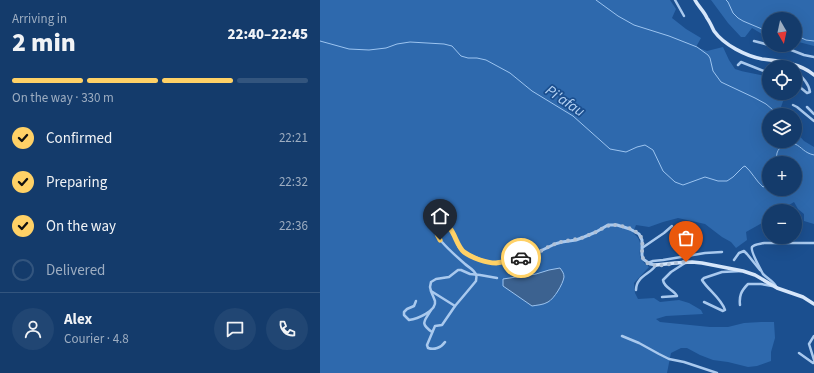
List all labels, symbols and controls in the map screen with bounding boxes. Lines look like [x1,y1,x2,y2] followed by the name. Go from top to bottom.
[12,10,67,28] text: Arriving in
[762,12,802,52] north arrow
[762,12,802,244] map controls
[12,24,76,61] text: 2 min
[227,24,308,45] text: 22:40–22:45
[762,60,802,100] button: locate
[541,80,589,122] water label: Pi'afau
[12,89,114,107] text: On the way · 330 m
[762,108,802,148] button: layers
[12,127,34,149] icon: check
[46,128,112,149] text: Confirmed
[279,129,308,147] text: 22:21
[762,156,802,196] button: +
[12,171,34,193] icon: check
[46,172,107,193] text: Preparing
[279,173,308,191] text: 22:32
[423,199,457,240] pin
[762,204,802,244] button: −
[429,205,451,227] icon: home
[12,215,34,237] icon: check
[46,216,116,237] text: On the way
[279,217,308,235] text: 22:36
[669,221,703,262] pin
[675,227,697,249] icon: bag
[501,238,541,278] courier
[510,247,532,269] icon: car
[46,260,105,281] text: Delivered
[12,308,54,350] button: person
[214,308,256,350] button: chat
[266,308,308,350] button: phone
[64,309,92,330] text: Alex
[64,330,129,348] text: Courier · 4.8

